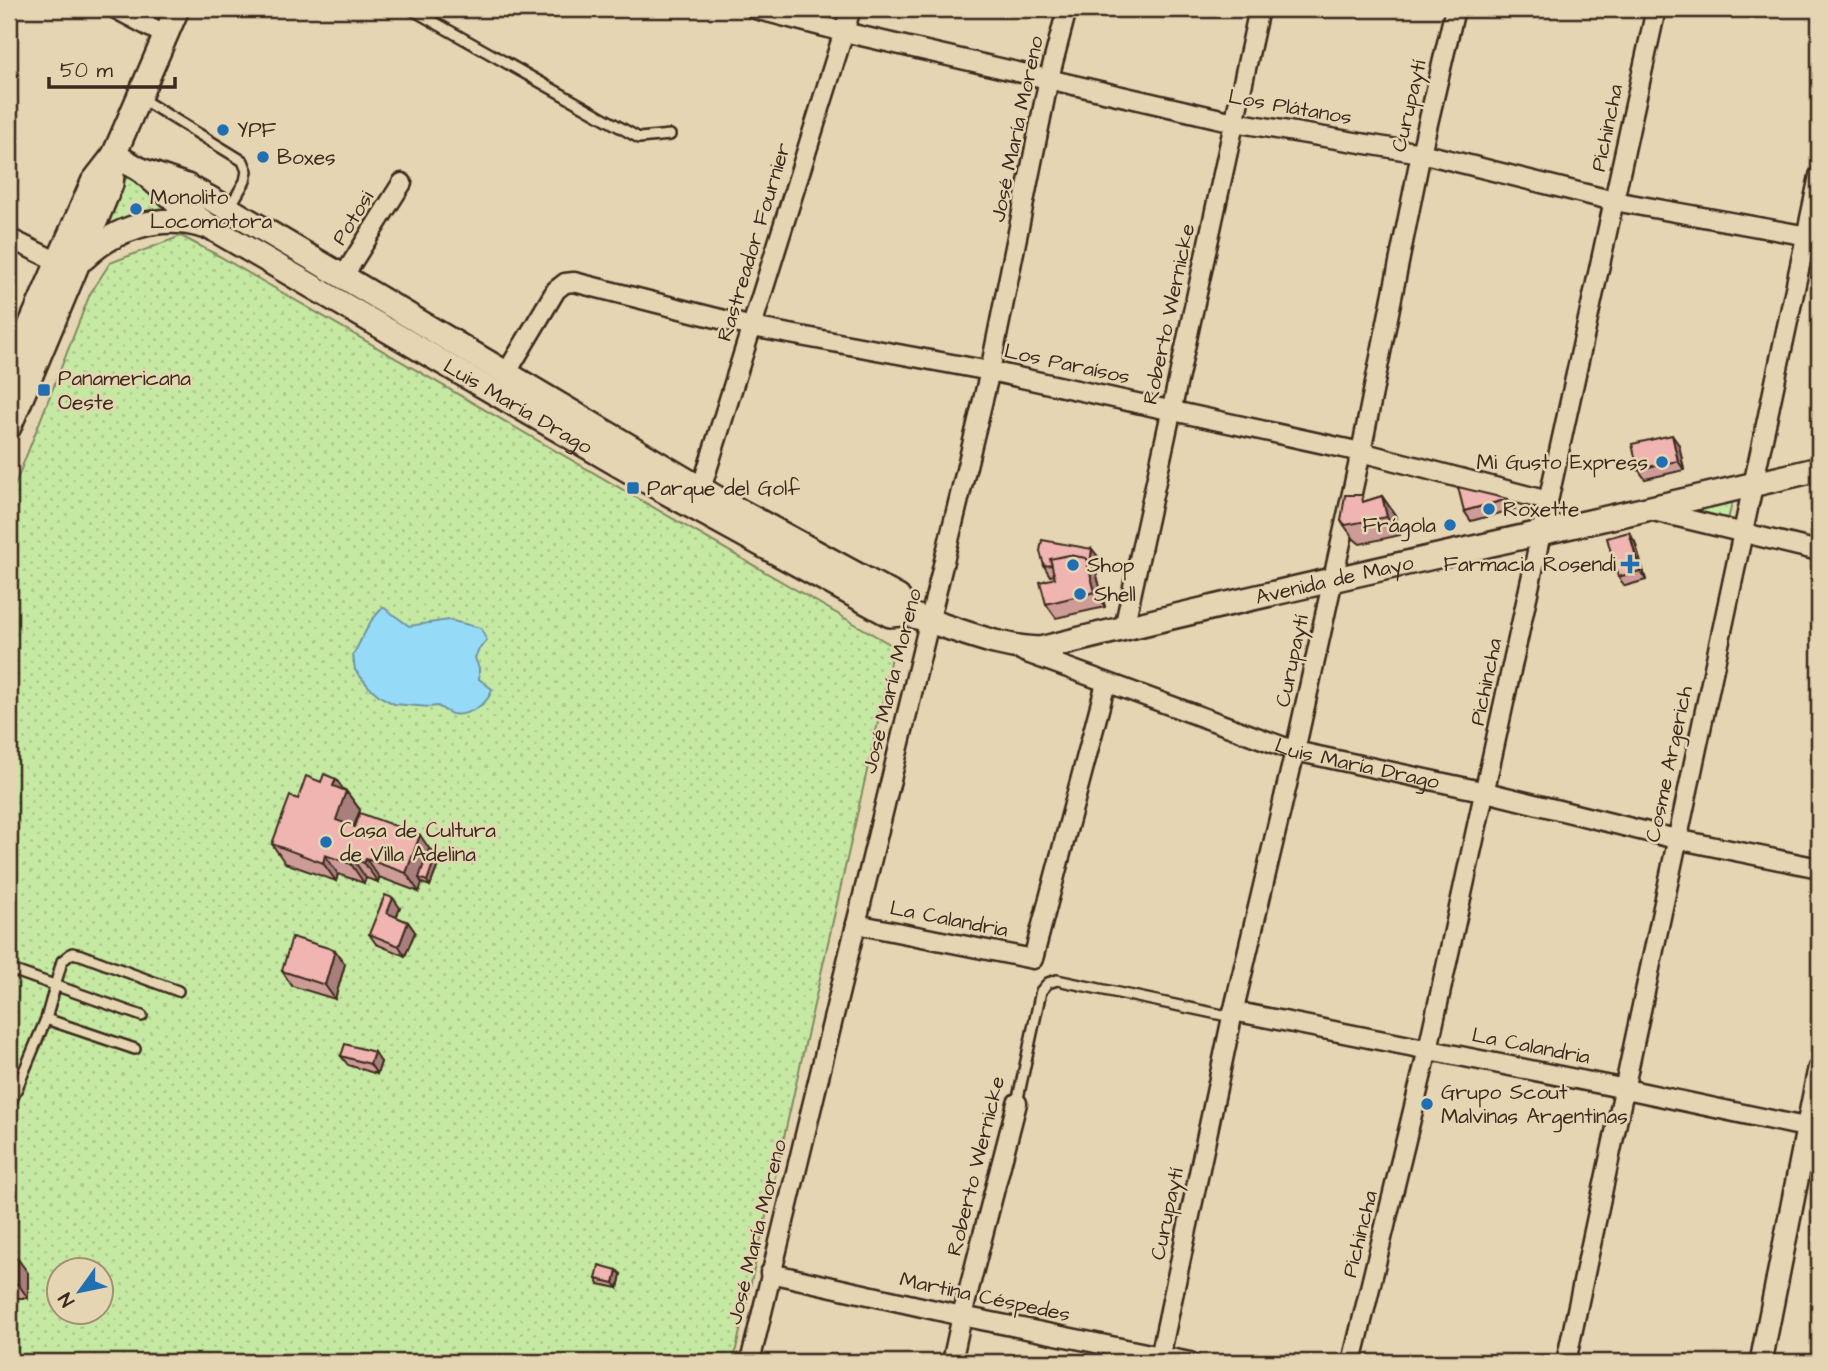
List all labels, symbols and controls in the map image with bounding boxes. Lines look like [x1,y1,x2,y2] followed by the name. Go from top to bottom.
[983,33,1051,225] street label: José María Moreno
[49,46,175,90] scale bar
[60,56,114,85] text: 50 m
[1384,56,1436,155] street label: Curupaytí
[1584,81,1630,174] street label: Pichincha
[1226,82,1354,132] street label: Los Plátanos
[237,116,277,145] place label: YPF
[215,122,231,138] marker: YPF
[710,139,798,345] street label: Rastreador Fournier
[277,143,336,172] place label: Boxes
[255,149,271,165] marker: Boxes
[150,183,273,236] place label: Monolito Locomotora
[325,185,381,251] street label: Potosi
[128,201,144,217] marker: Monolito Locomotora
[1136,221,1202,407] street label: Roberto Wernicke
[1002,337,1132,391] street label: Los Paraísos
[438,351,598,461] street label: Luis María Drago
[58,364,191,417] place label: Panamericana Oeste
[36,382,52,398] marker: Panamericana Oeste
[1477,448,1648,478] place label: Mi Gusto Express
[1654,454,1670,470] marker: Mi Gusto Express
[647,474,800,503] place label: Parque del Golf
[625,480,641,496] marker: Parque del Golf
[1503,495,1579,524] place label: Roxette
[1481,501,1497,517] marker: Roxette
[1363,511,1436,542] place label: Frágola
[1442,517,1458,533] marker: Frágola
[1252,547,1416,611] street label: Avenida de Mayo
[1443,550,1616,579] place label: Farmacia Rosendi
[1087,551,1135,581] place label: Shop
[1622,556,1638,572] marker: Farmacia Rosendi
[1065,557,1081,573] marker: Shop
[1094,580,1136,609] place label: Shell
[855,585,929,776] street label: José María Moreno
[1072,586,1088,602] marker: Shell
[1268,612,1318,710] street label: Curupaytí
[1463,635,1509,728] street label: Pichincha
[1638,683,1702,845] street label: Cosme Argerich
[1271,730,1442,796] street label: Luis María Drago
[340,816,496,869] place label: Casa de Cultura de Villa Adelina
[318,834,334,850] marker: Casa de Cultura de Villa Adelina
[887,893,1011,945] street label: La Calandria
[1469,1020,1593,1072] street label: La Calandria
[940,1073,1012,1259] street label: Roberto Wernicke
[1441,1078,1628,1133] place label: Grupo Scout Malvinas Argentinas
[1419,1096,1435,1112] marker: Grupo Scout Malvinas Argentinas
[720,1136,794,1327] street label: José María Moreno
[1143,1165,1193,1263] street label: Curupaytí
[1335,1187,1385,1280] street label: Pichincha
[46,1256,116,1326] north arrow
[897,1265,1073,1330] street label: Martina Céspedes
[52,1287,82,1312] text: N

